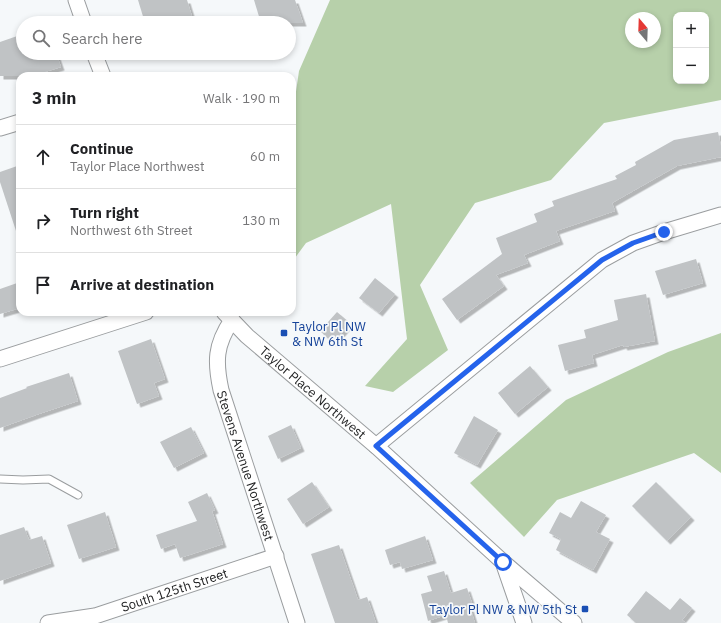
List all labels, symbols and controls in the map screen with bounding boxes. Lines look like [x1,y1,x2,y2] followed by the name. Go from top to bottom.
[625,12,661,48] north arrow
[673,12,709,84] map controls
[673,12,709,48] button: +
[16,16,296,60] search box
[30,27,52,49] icon: search
[62,29,142,48] text: Search here
[673,48,709,84] button: −
[32,87,76,109] text: 3 min
[203,90,280,107] text: Walk · 190 m
[70,139,134,158] text: Continue
[32,146,54,168] icon: ahead
[250,148,280,165] text: 60 m
[70,158,205,175] text: Taylor Place Northwest
[70,203,139,222] text: Turn right
[32,210,54,232] icon: right
[242,212,280,229] text: 130 m
[70,222,193,239] text: Northwest 6th Street
[655,223,673,241] route end
[32,274,54,296] icon: arrive
[70,275,214,294] text: Arrive at destination
[292,318,366,350] place label: Taylor Pl NW & NW 6th St
[279,328,289,338] marker: Taylor Pl NW & NW 6th St
[256,342,370,442] street label: Taylor Place Northwest
[213,388,278,543] street label: Stevens Avenue Northwest
[494,553,512,571] route start
[119,564,230,615] street label: South 125th Street
[429,601,577,618] place label: Taylor Pl NW & NW 5th St
[580,604,590,614] marker: Taylor Pl NW & NW 5th St

